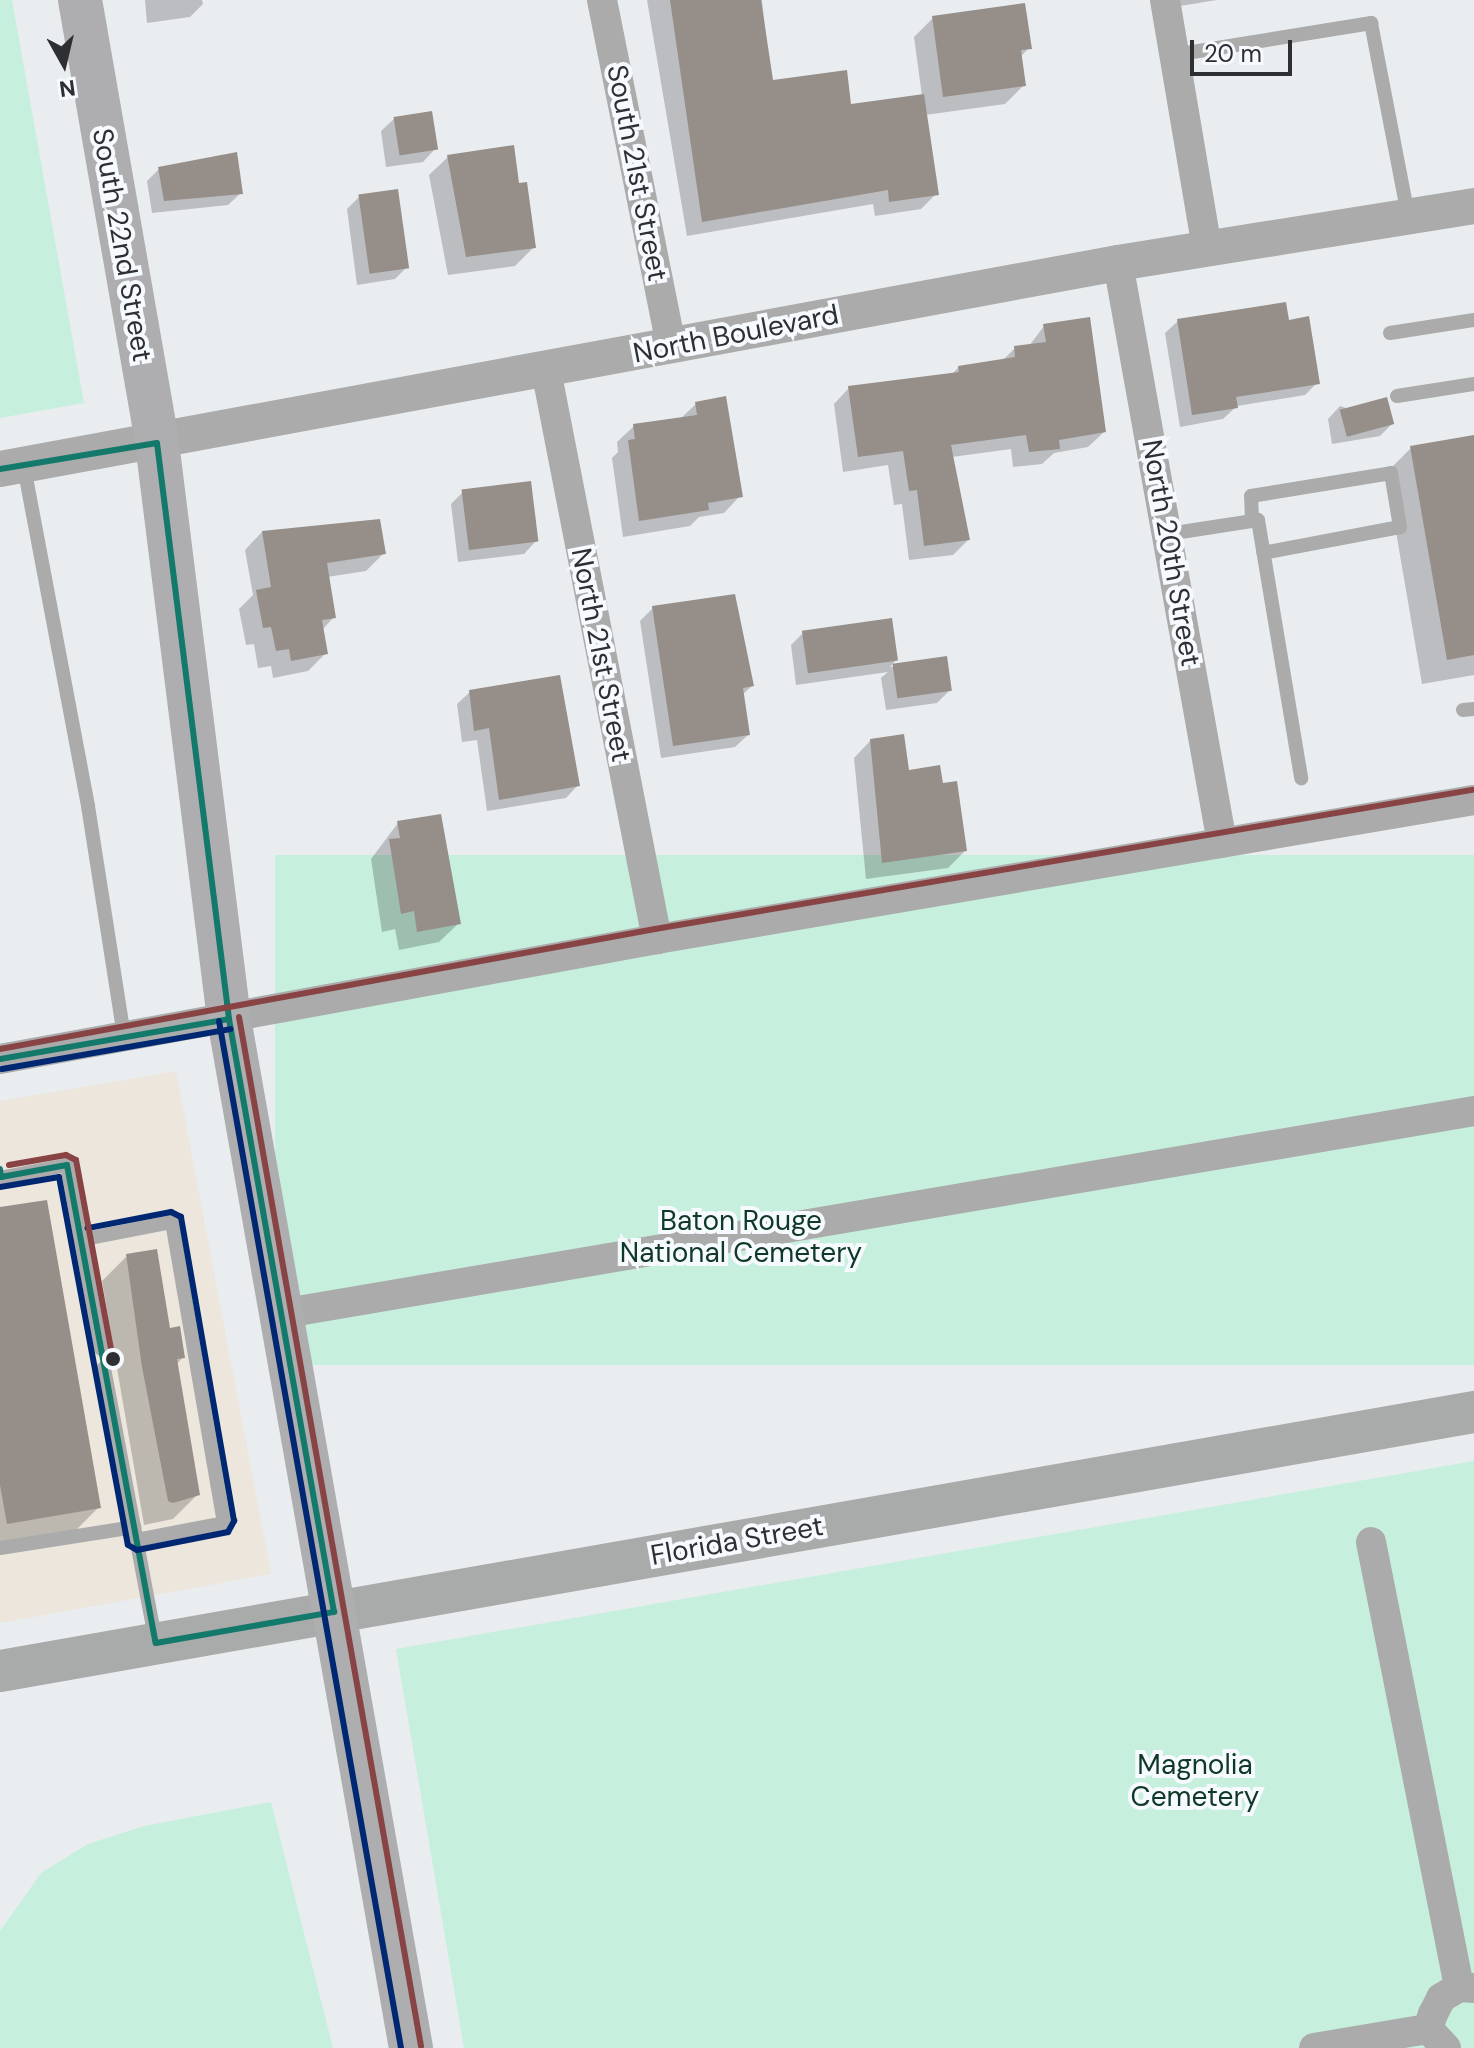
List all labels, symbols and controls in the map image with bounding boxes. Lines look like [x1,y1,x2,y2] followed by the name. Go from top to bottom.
[24,24,104,104] north arrow
[1194,24,1296,74] scale bar
[1204,38,1262,69] text: 20 m
[600,62,674,284] street label: South 21st Street
[57,73,77,104] text: N
[85,126,159,364] street label: South 22nd Street
[630,298,842,370] street label: North Boulevard
[1135,437,1207,669] street label: North 20th Street
[564,545,638,765] street label: North 21st Street
[620,1204,862,1270] park label: Baton Rouge National Cemetery
[105,1351,121,1367] unlabelled marker
[648,1509,826,1573] street label: Florida Street
[1131,1748,1259,1814] park label: Magnolia Cemetery

